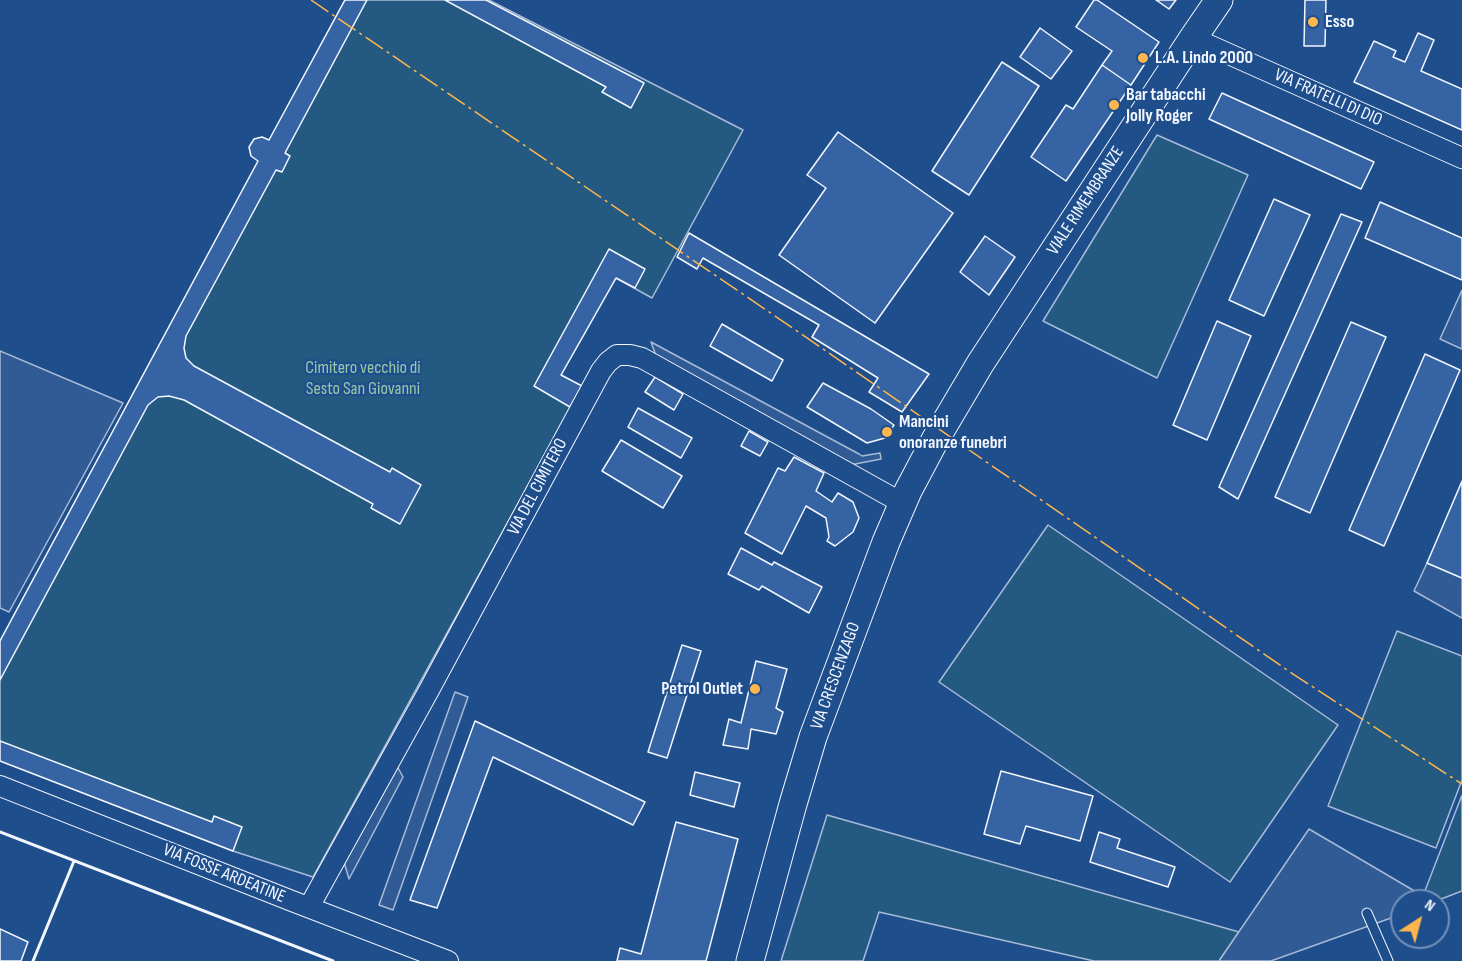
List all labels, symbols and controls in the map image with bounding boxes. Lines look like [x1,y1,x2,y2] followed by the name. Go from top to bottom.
[1325,11,1354,33] place label: Esso
[1306,15,1320,29] marker: Esso
[1155,47,1253,69] place label: L.A. Lindo 2000
[1136,51,1150,65] marker: L.A. Lindo 2000
[1271,65,1385,131] street label: VIA FRATELLI DI DIO
[1126,84,1206,127] place label: Bar tabacchi Jolly Roger
[1107,98,1121,112] marker: Bar tabacchi Jolly Roger
[1043,143,1129,259] street label: VIALE RIMEMBRANZE
[305,357,421,400] park label: Cimitero vecchio di Sesto San Giovanni
[899,411,1007,454] place label: Mancini onoranze funebri
[880,425,894,439] marker: Mancini onoranze funebri
[503,435,573,539] street label: VIA DEL CIMITERO
[807,619,865,733] street label: VIA CRESCENZAGO
[661,678,743,700] place label: Petrol Outlet
[748,682,762,696] marker: Petrol Outlet
[160,840,288,908] street label: VIA FOSSE ARDEATINE
[1390,889,1450,949] north arrow
[1421,895,1439,916] text: N

